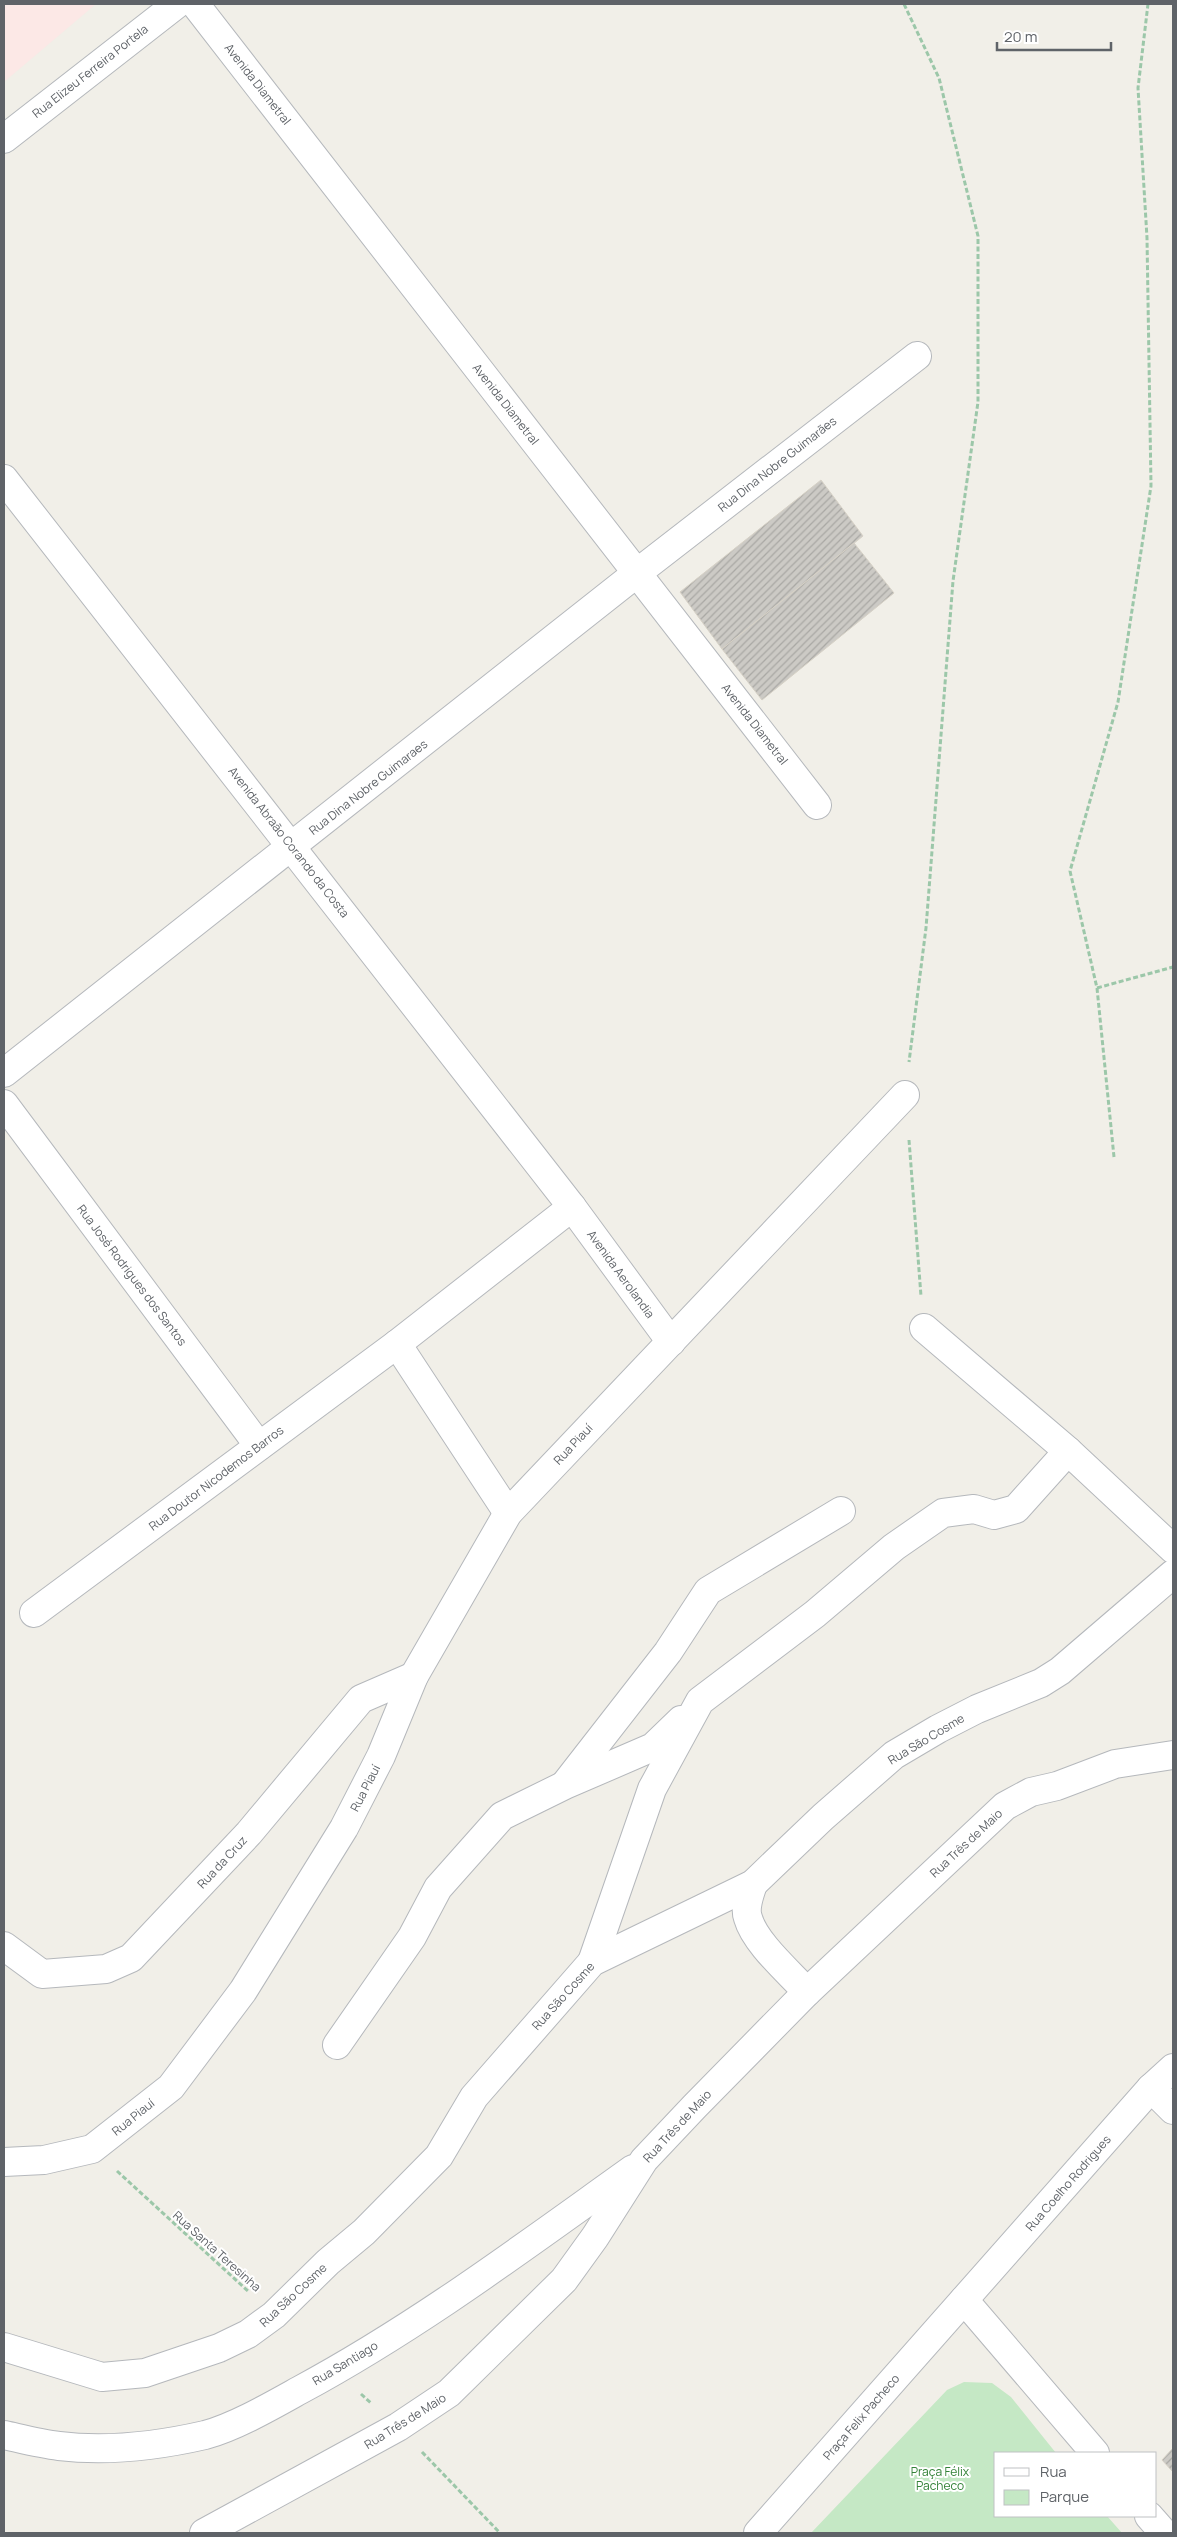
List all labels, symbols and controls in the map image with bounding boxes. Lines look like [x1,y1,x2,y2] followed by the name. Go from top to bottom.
[29,20,151,122] street label: Rua Elizeu Ferreira Portela
[997,20,1111,52] scale bar
[1004,26,1037,47] text: 20 m
[221,40,295,128] street label: Avenida Diametral
[469,360,543,448] street label: Avenida Diametral
[714,412,840,516] street label: Rua Dina Nobre Guimarães
[718,680,792,768] street label: Avenida Diametral
[305,735,431,839] street label: Rua Dina Nobre Guimaraes
[225,763,353,921] street label: Avenida Abraão Corando da Costa
[73,1201,191,1349] street label: Rua José Rodrigues dos Santos
[583,1227,659,1321] street label: Avenida Aerolandia
[550,1420,597,1468] street label: Rua Piauí
[145,1422,287,1534] street label: Rua Doutor Nicodemos Barros
[885,1709,967,1769] street label: Rua São Cosme
[346,1762,384,1814] street label: Rua Piauí
[926,1805,1006,1881] street label: Rua Três de Maio
[193,1832,251,1892] street label: Rua da Cruz
[528,1958,598,2034] street label: Rua São Cosme
[639,2086,715,2166] street label: Rua Três de Maio
[108,2094,158,2139] street label: Rua Piauí
[1021,2131,1115,2235] street label: Rua Coelho Rodrigues
[169,2207,265,2295] street label: Rua Santa Teresinha
[256,2259,330,2331] street label: Rua São Cosme
[309,2337,381,2389] street label: Rua Santiago
[819,2370,903,2464] street label: Praça Felix Pacheco
[361,2389,449,2453] street label: Rua Três de Maio
[994,2452,1157,2517] legend
[1040,2461,1067,2482] text: Rua
[911,2463,970,2494] park label: Praça Félix Pacheco
[1040,2486,1089,2507] text: Parque

